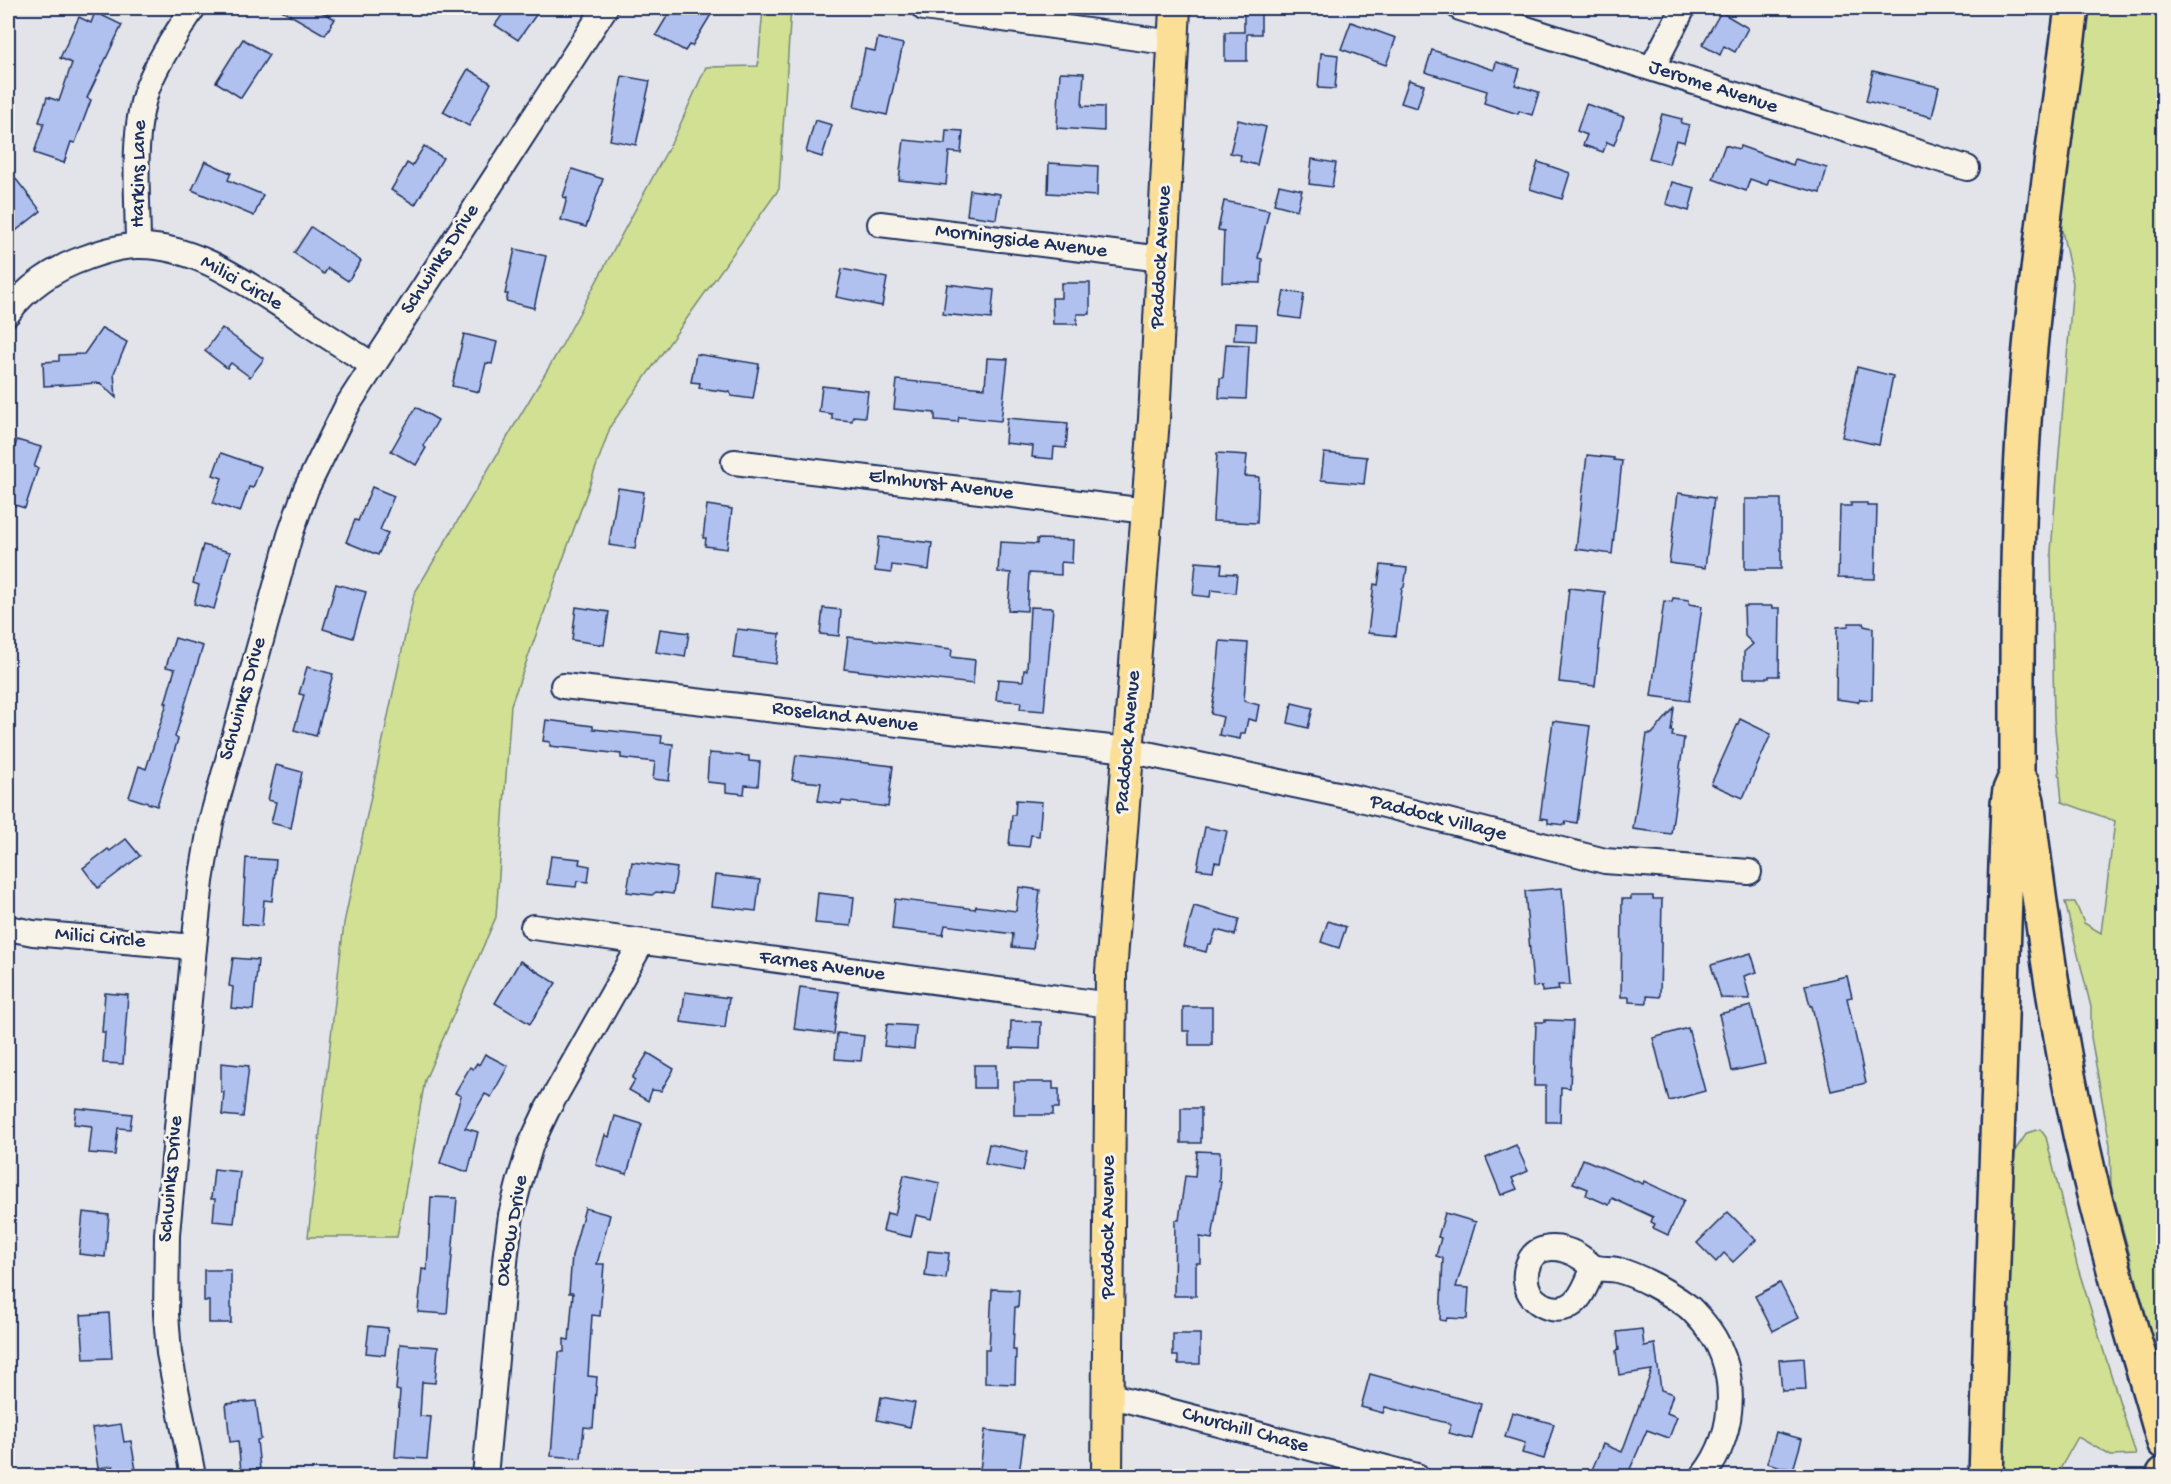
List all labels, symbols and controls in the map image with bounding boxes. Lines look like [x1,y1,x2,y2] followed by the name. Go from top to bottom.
[1645,55,1782,121] street label: Jerome Avenue
[127,119,153,228] street label: Harkins Lane
[1146,184,1178,330] street label: Paddock Avenue
[396,199,487,320] street label: Schwinks Drive
[934,219,1109,265] street label: Morningside Avenue
[195,250,288,318] street label: Milici Circle
[867,465,1016,507] street label: Elmhurst Avenue
[215,634,274,763] street label: Schwinks Drive
[1110,668,1148,816] street label: Paddock Avenue
[770,697,921,740] street label: Roseland Avenue
[1366,790,1510,848] street label: Paddock Village
[54,923,148,956] street label: Milici Circle
[757,946,888,988] street label: Farnes Avenue
[154,1114,190,1243] street label: Schwinks Drive
[1097,1154,1122,1300] street label: Paddock Avenue
[491,1172,535,1289] street label: Oxbow Drive
[1179,1402,1312,1460] street label: Churchill Chase

